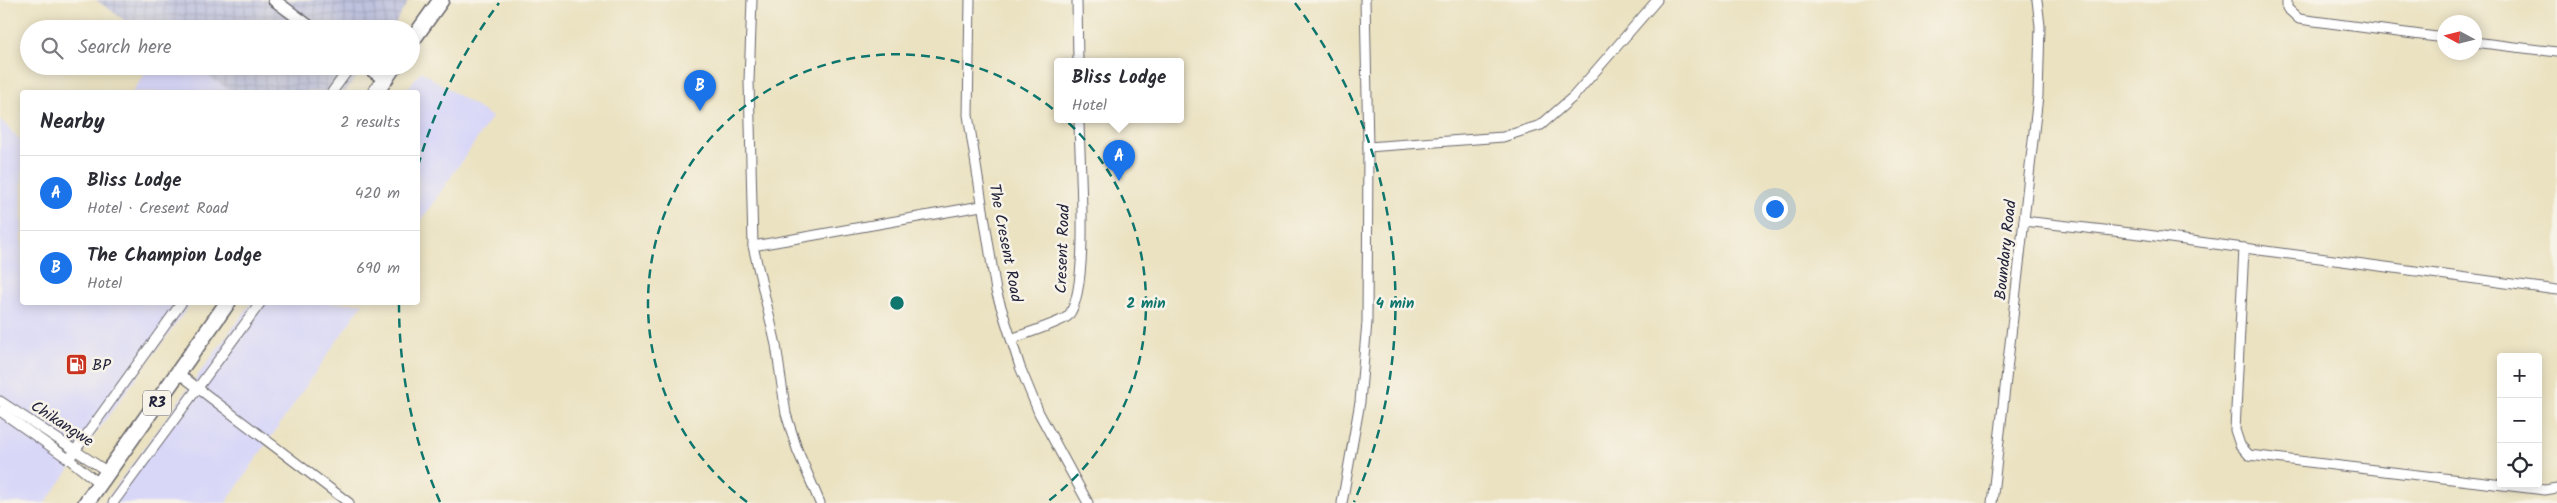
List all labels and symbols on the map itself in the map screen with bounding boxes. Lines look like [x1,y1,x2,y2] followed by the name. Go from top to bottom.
[2437,15,2482,60] north arrow
[684,70,716,111] pin: B
[1103,140,1135,181] pin: A
[981,182,1029,305] street label: The Cresent Road
[1762,196,1788,222] your location
[1988,198,2024,301] street label: Boundary Road
[1049,203,1077,294] street label: Cresent Road
[1126,292,1166,316] text: 2 min
[1376,292,1414,316] text: 4 min
[888,294,906,312] centre of rings
[64,353,88,377] fuel station icon: BP
[92,353,111,378] place label: BP
[143,390,171,416] road number: R3
[25,394,99,454] street label: Chikangwe

